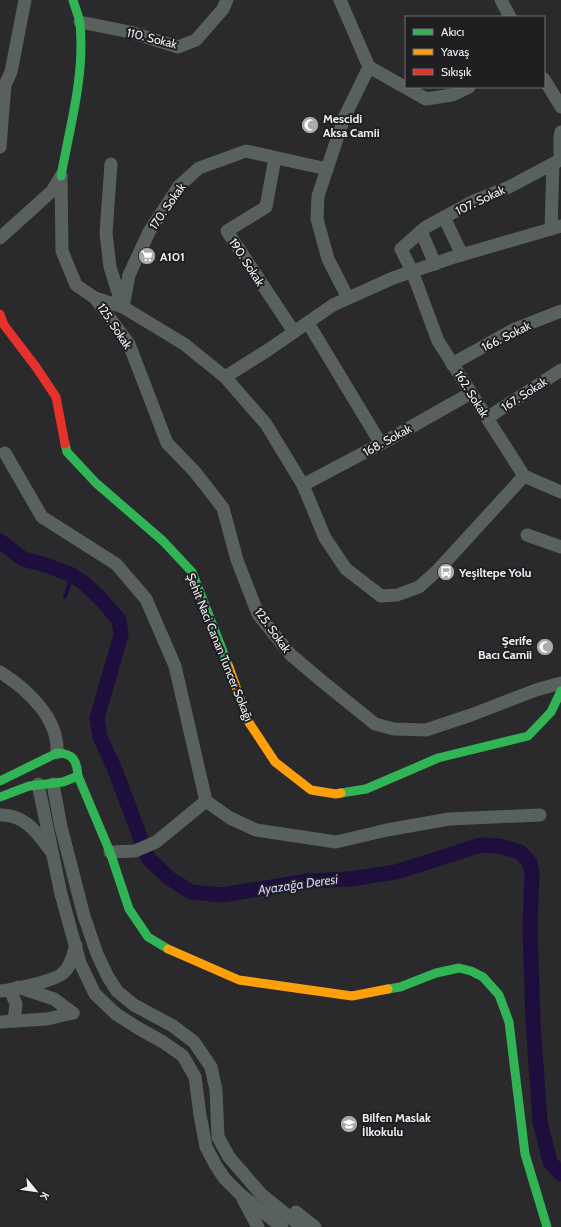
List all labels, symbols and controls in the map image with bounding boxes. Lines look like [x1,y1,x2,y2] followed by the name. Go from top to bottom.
[405,16,545,88] legend
[441,24,464,39] text: Akıcı
[125,25,179,52] street label: 110. Sokak
[440,44,469,59] text: Yavaş
[441,64,472,79] text: Sıkışık
[323,111,380,140] place label: Mescidi Aksa Camii
[300,115,320,135] mosque icon: Mescidi Aksa Camii
[146,179,189,232] street label: 170. Sokak
[453,182,508,218] street label: 107. Sokak
[226,235,268,289] street label: 190. Sokak
[137,246,157,266] supermarket icon: A101
[160,249,185,264] place label: A101
[94,300,136,352] street label: 125. Sokak
[479,317,534,354] street label: 166. Sokak
[452,368,493,421] street label: 162. Sokak
[498,373,550,414] street label: 167. Sokak
[360,420,414,459] street label: 168. Sokak
[436,562,456,582] bus stop icon: Yeşiltepe Yolu
[458,565,531,580] place label: Yeşiltepe Yolu
[183,571,257,723] street label: Şehit Naci Canan Tuncer Sokağı
[252,605,295,656] street label: 125. Sokak
[478,633,532,662] place label: Şerife Bacı Camii
[535,637,555,657] mosque icon: Şerife Bacı Camii
[256,870,339,898] water label: Ayazağa Deresi
[362,1110,431,1139] place label: Bilfen Maslak İlkokulu
[339,1114,359,1134] school or university icon: Bilfen Maslak İlkokulu
[16,1171,56,1211] north arrow
[37,1189,53,1202] text: K

